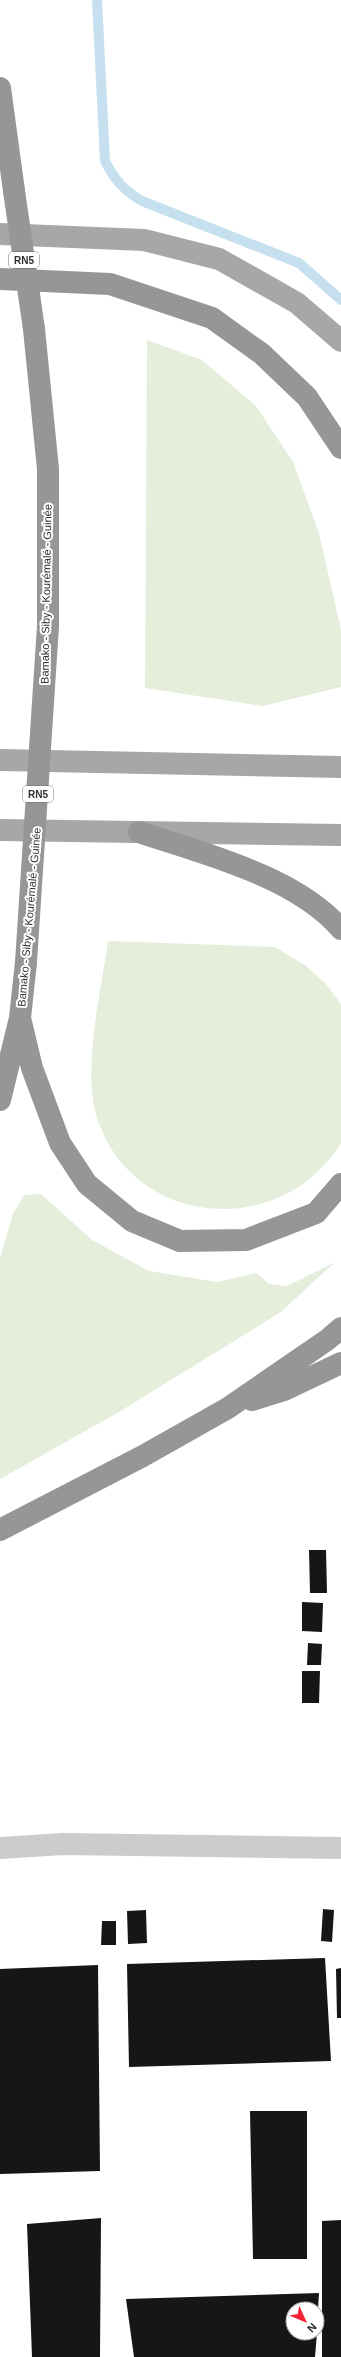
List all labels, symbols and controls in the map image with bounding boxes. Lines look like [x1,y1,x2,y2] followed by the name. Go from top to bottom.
[9,252,39,268] road number: RN5
[38,504,54,684] street label: Bamako - Siby - Kourémalé - Guinée
[23,786,53,802] road number: RN5
[15,827,43,1007] street label: Bamako - Siby - Kourémalé - Guinée
[285,2301,325,2341] north arrow
[305,2321,319,2335] text: N

